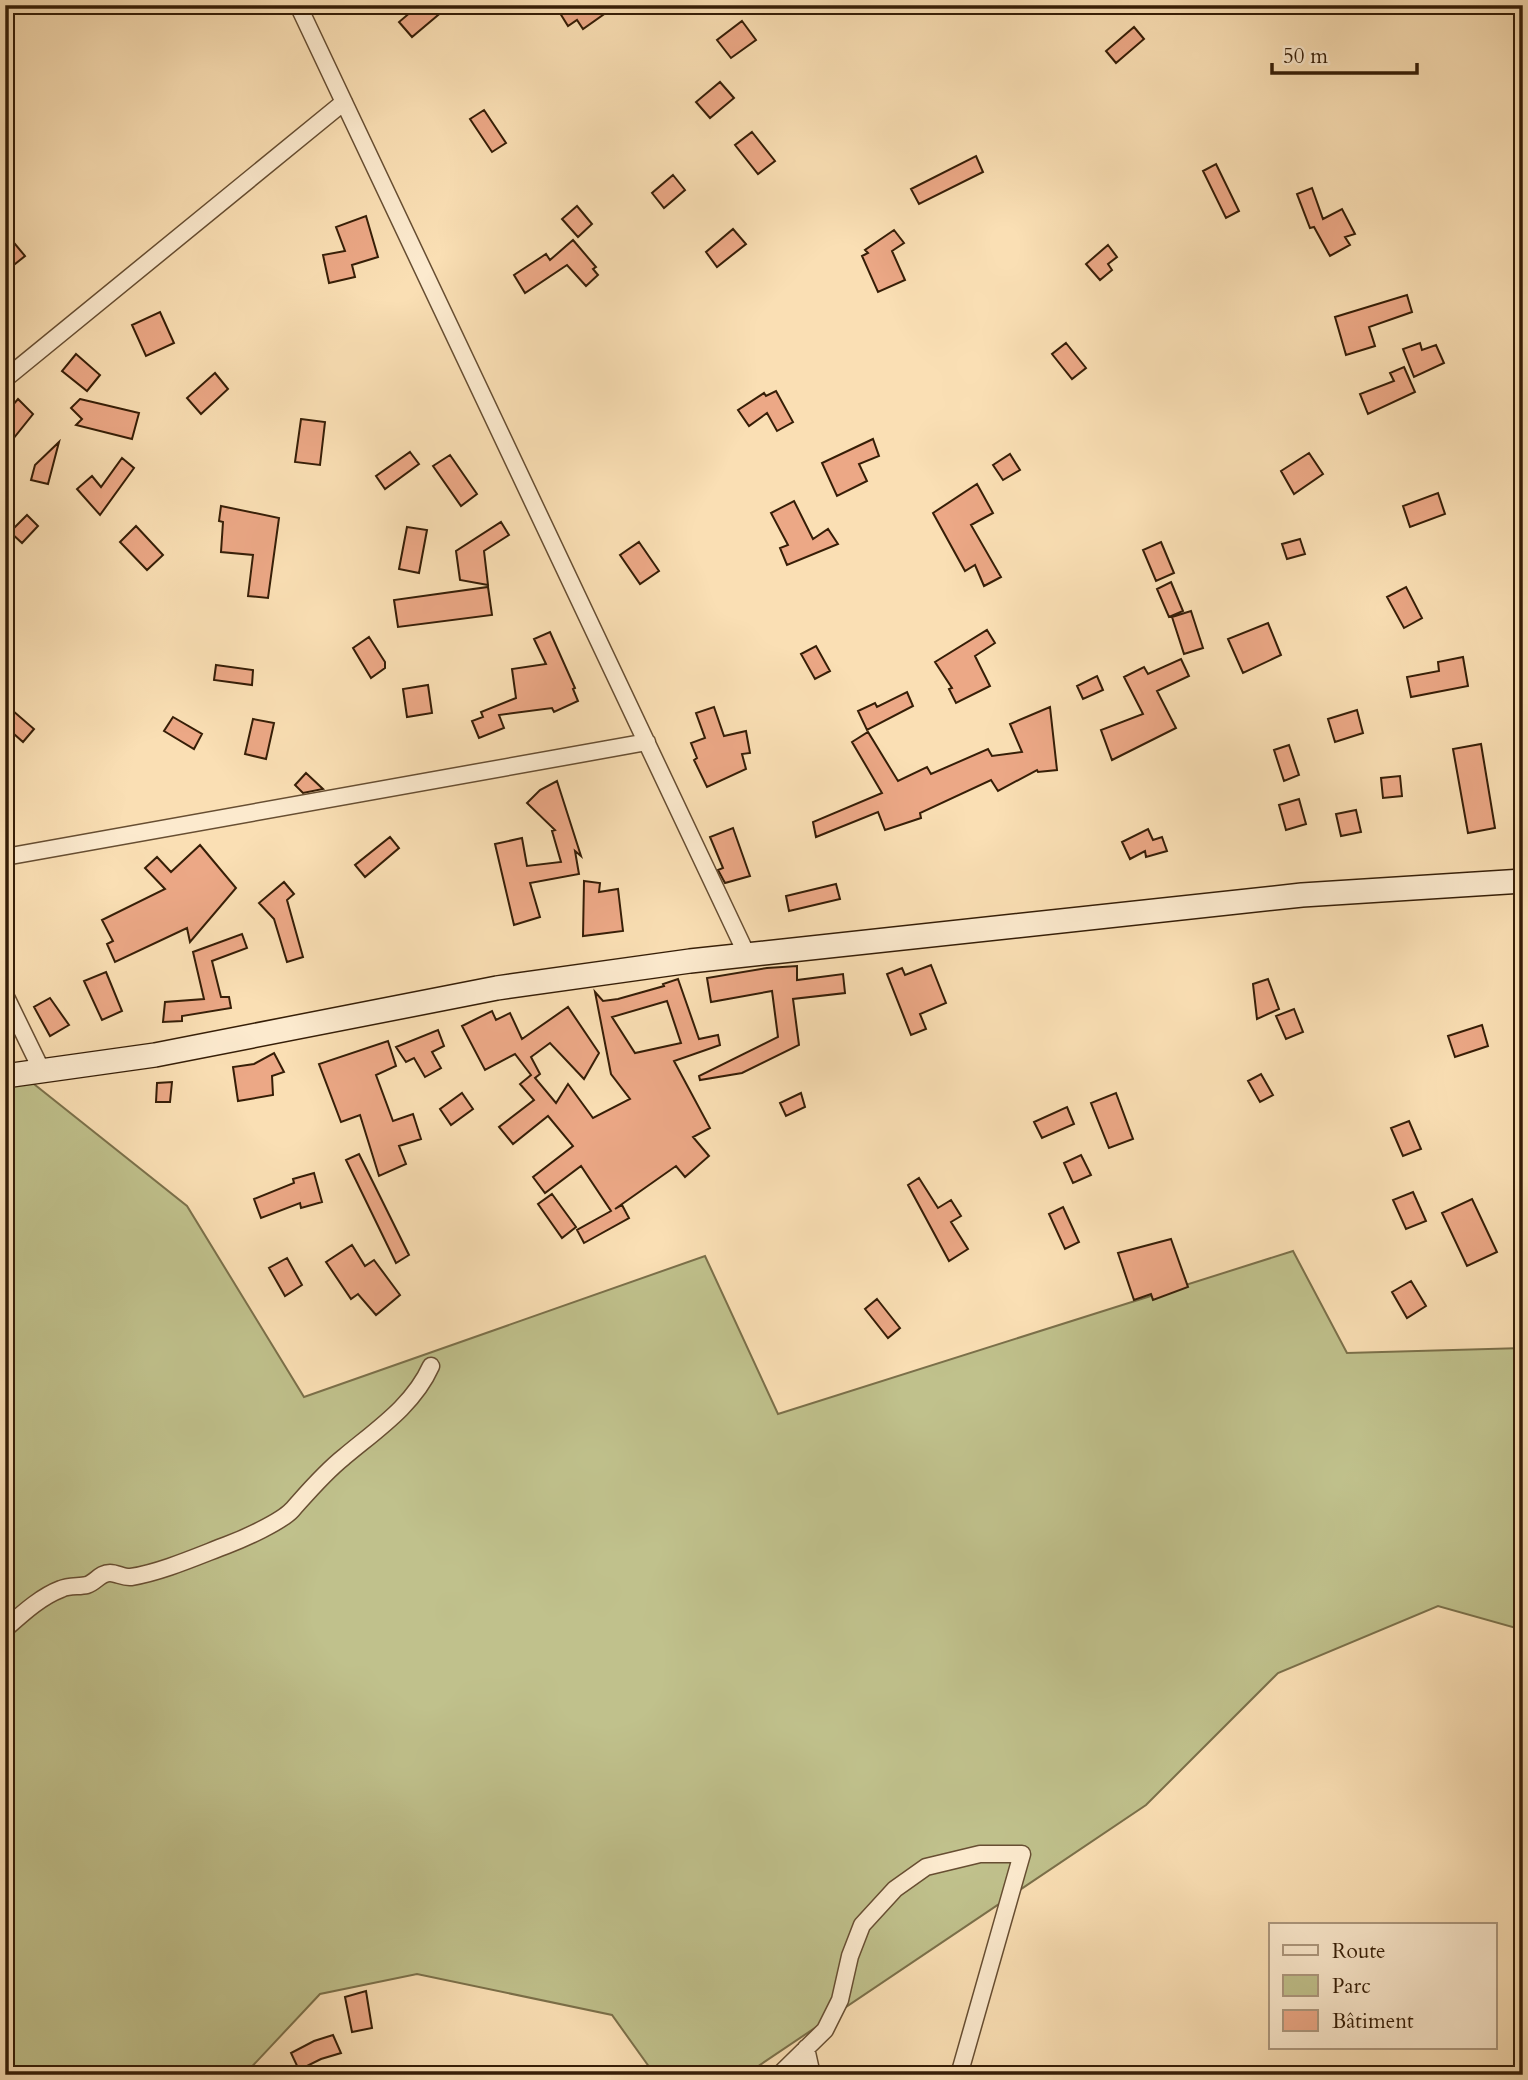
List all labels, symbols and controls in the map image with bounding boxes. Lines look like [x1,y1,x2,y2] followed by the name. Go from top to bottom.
[1272,32,1418,76] scale bar
[1283,42,1328,71] text: 50 m
[1269,1923,1496,2048] legend
[1332,1937,1386,1966] text: Route
[1332,1972,1371,2001] text: Parc
[1332,2007,1414,2036] text: Bâtiment

